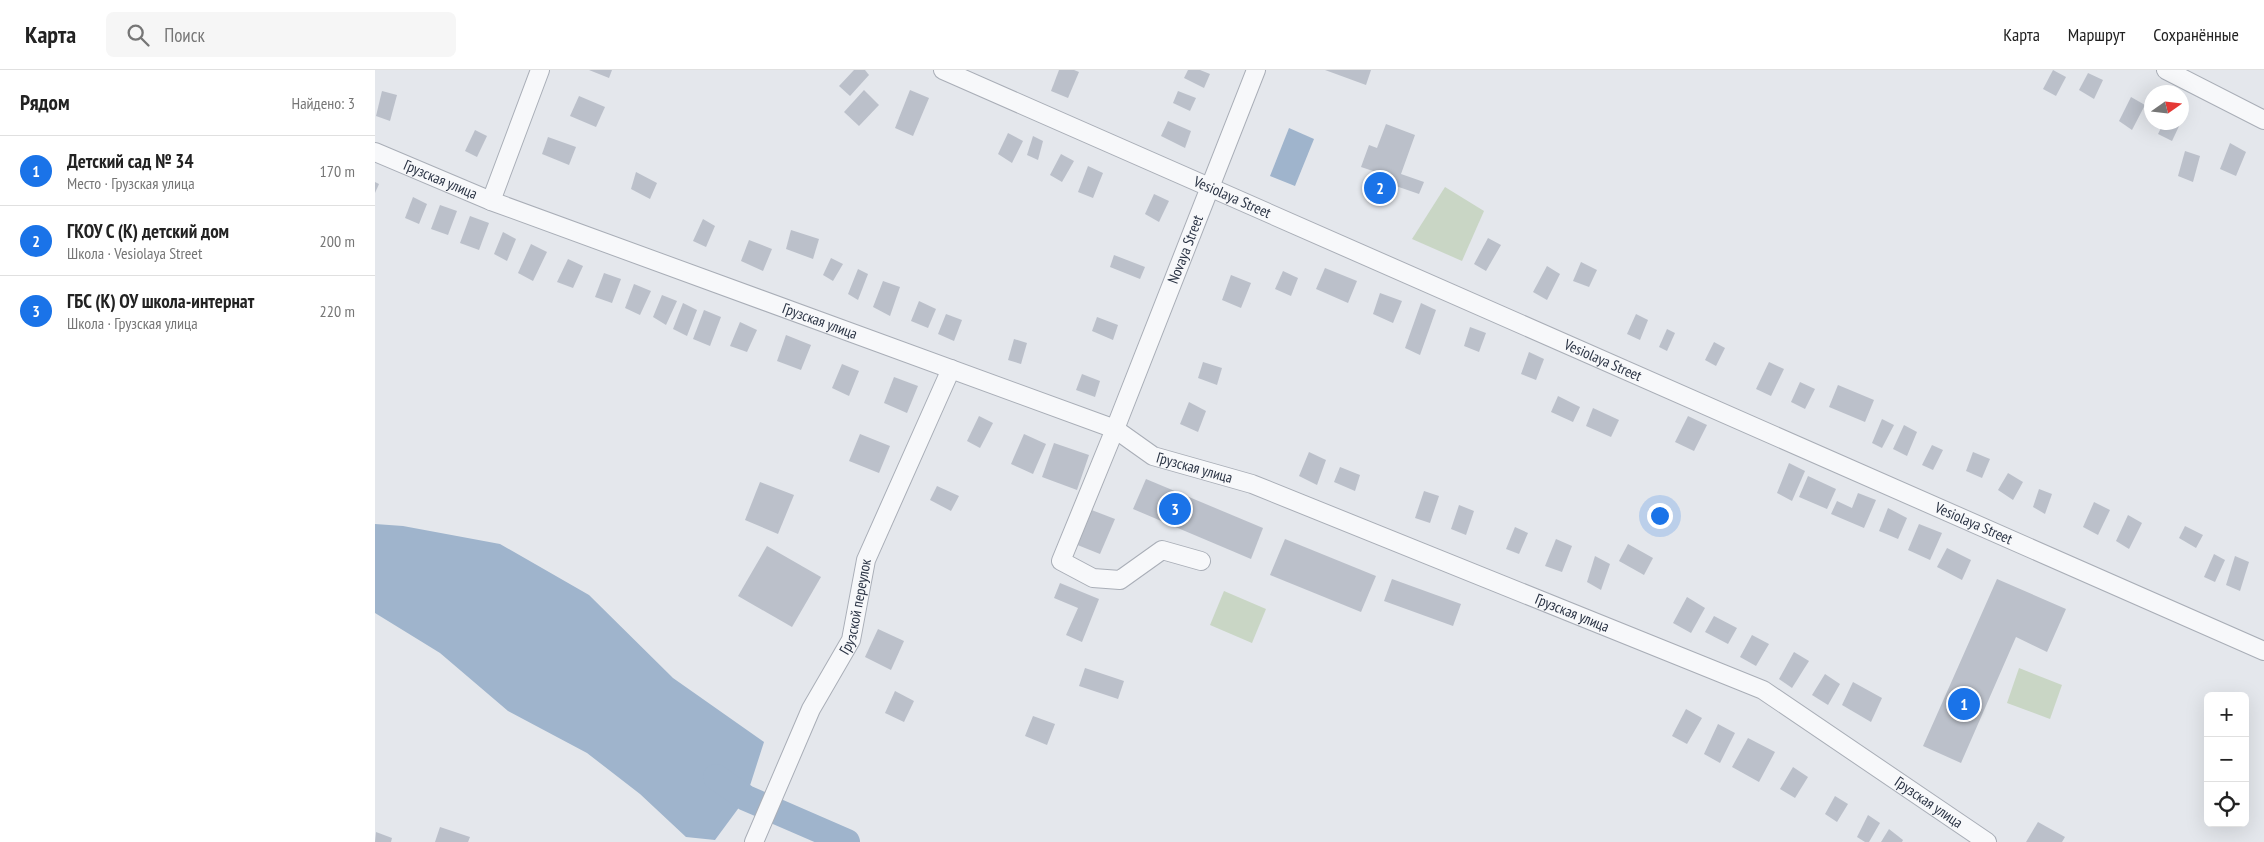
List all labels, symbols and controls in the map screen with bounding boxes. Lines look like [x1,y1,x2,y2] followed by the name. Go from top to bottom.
[106,12,456,57] search box
[25,19,76,50] text: Карта
[124,21,152,49] icon: search
[164,23,205,47] text: Поиск
[2003,23,2040,46] text: Карта
[2068,23,2125,46] text: Маршрут
[2153,23,2239,46] text: Сохранённые
[2144,85,2189,130] north arrow
[20,89,70,116] text: Рядом
[292,93,355,113] text: Найдено: 3
[67,149,193,173] text: Детский сад № 34
[401,155,480,203] street label: Грузская улица
[32,161,40,181] text: 1
[320,161,355,181] text: 170 m
[1364,169,1396,207] pin: 2
[1190,171,1274,222] street label: Vesiolaya Street
[67,173,195,193] text: Место · Грузская улица
[1163,212,1207,286] street label: Novaya Street
[67,219,229,243] text: ГКОУ С (К) детский дом
[32,231,40,251] text: 2
[320,231,355,251] text: 200 m
[67,243,202,263] text: Школа · Vesiolaya Street
[67,289,254,313] text: ГБС (К) ОУ школа-интернат
[780,298,860,343] street label: Грузская улица
[32,301,40,321] text: 3
[320,301,355,321] text: 220 m
[67,313,198,333] text: Школа · Грузская улица
[1561,334,1645,385] street label: Vesiolaya Street
[1154,447,1235,487] street label: Грузская улица
[1159,490,1191,528] pin: 3
[1931,497,2016,548] street label: Vesiolaya Street
[1647,503,1673,529] your location
[835,557,875,658] street label: Грузской переулок
[1533,589,1612,636] street label: Грузская улица
[1948,685,1980,723] pin: 1
[2204,692,2249,827] map controls
[2204,692,2249,737] button: +
[2204,737,2249,782] button: −
[1891,772,1967,832] street label: Грузская улица
[2204,782,2249,827] button: locate

